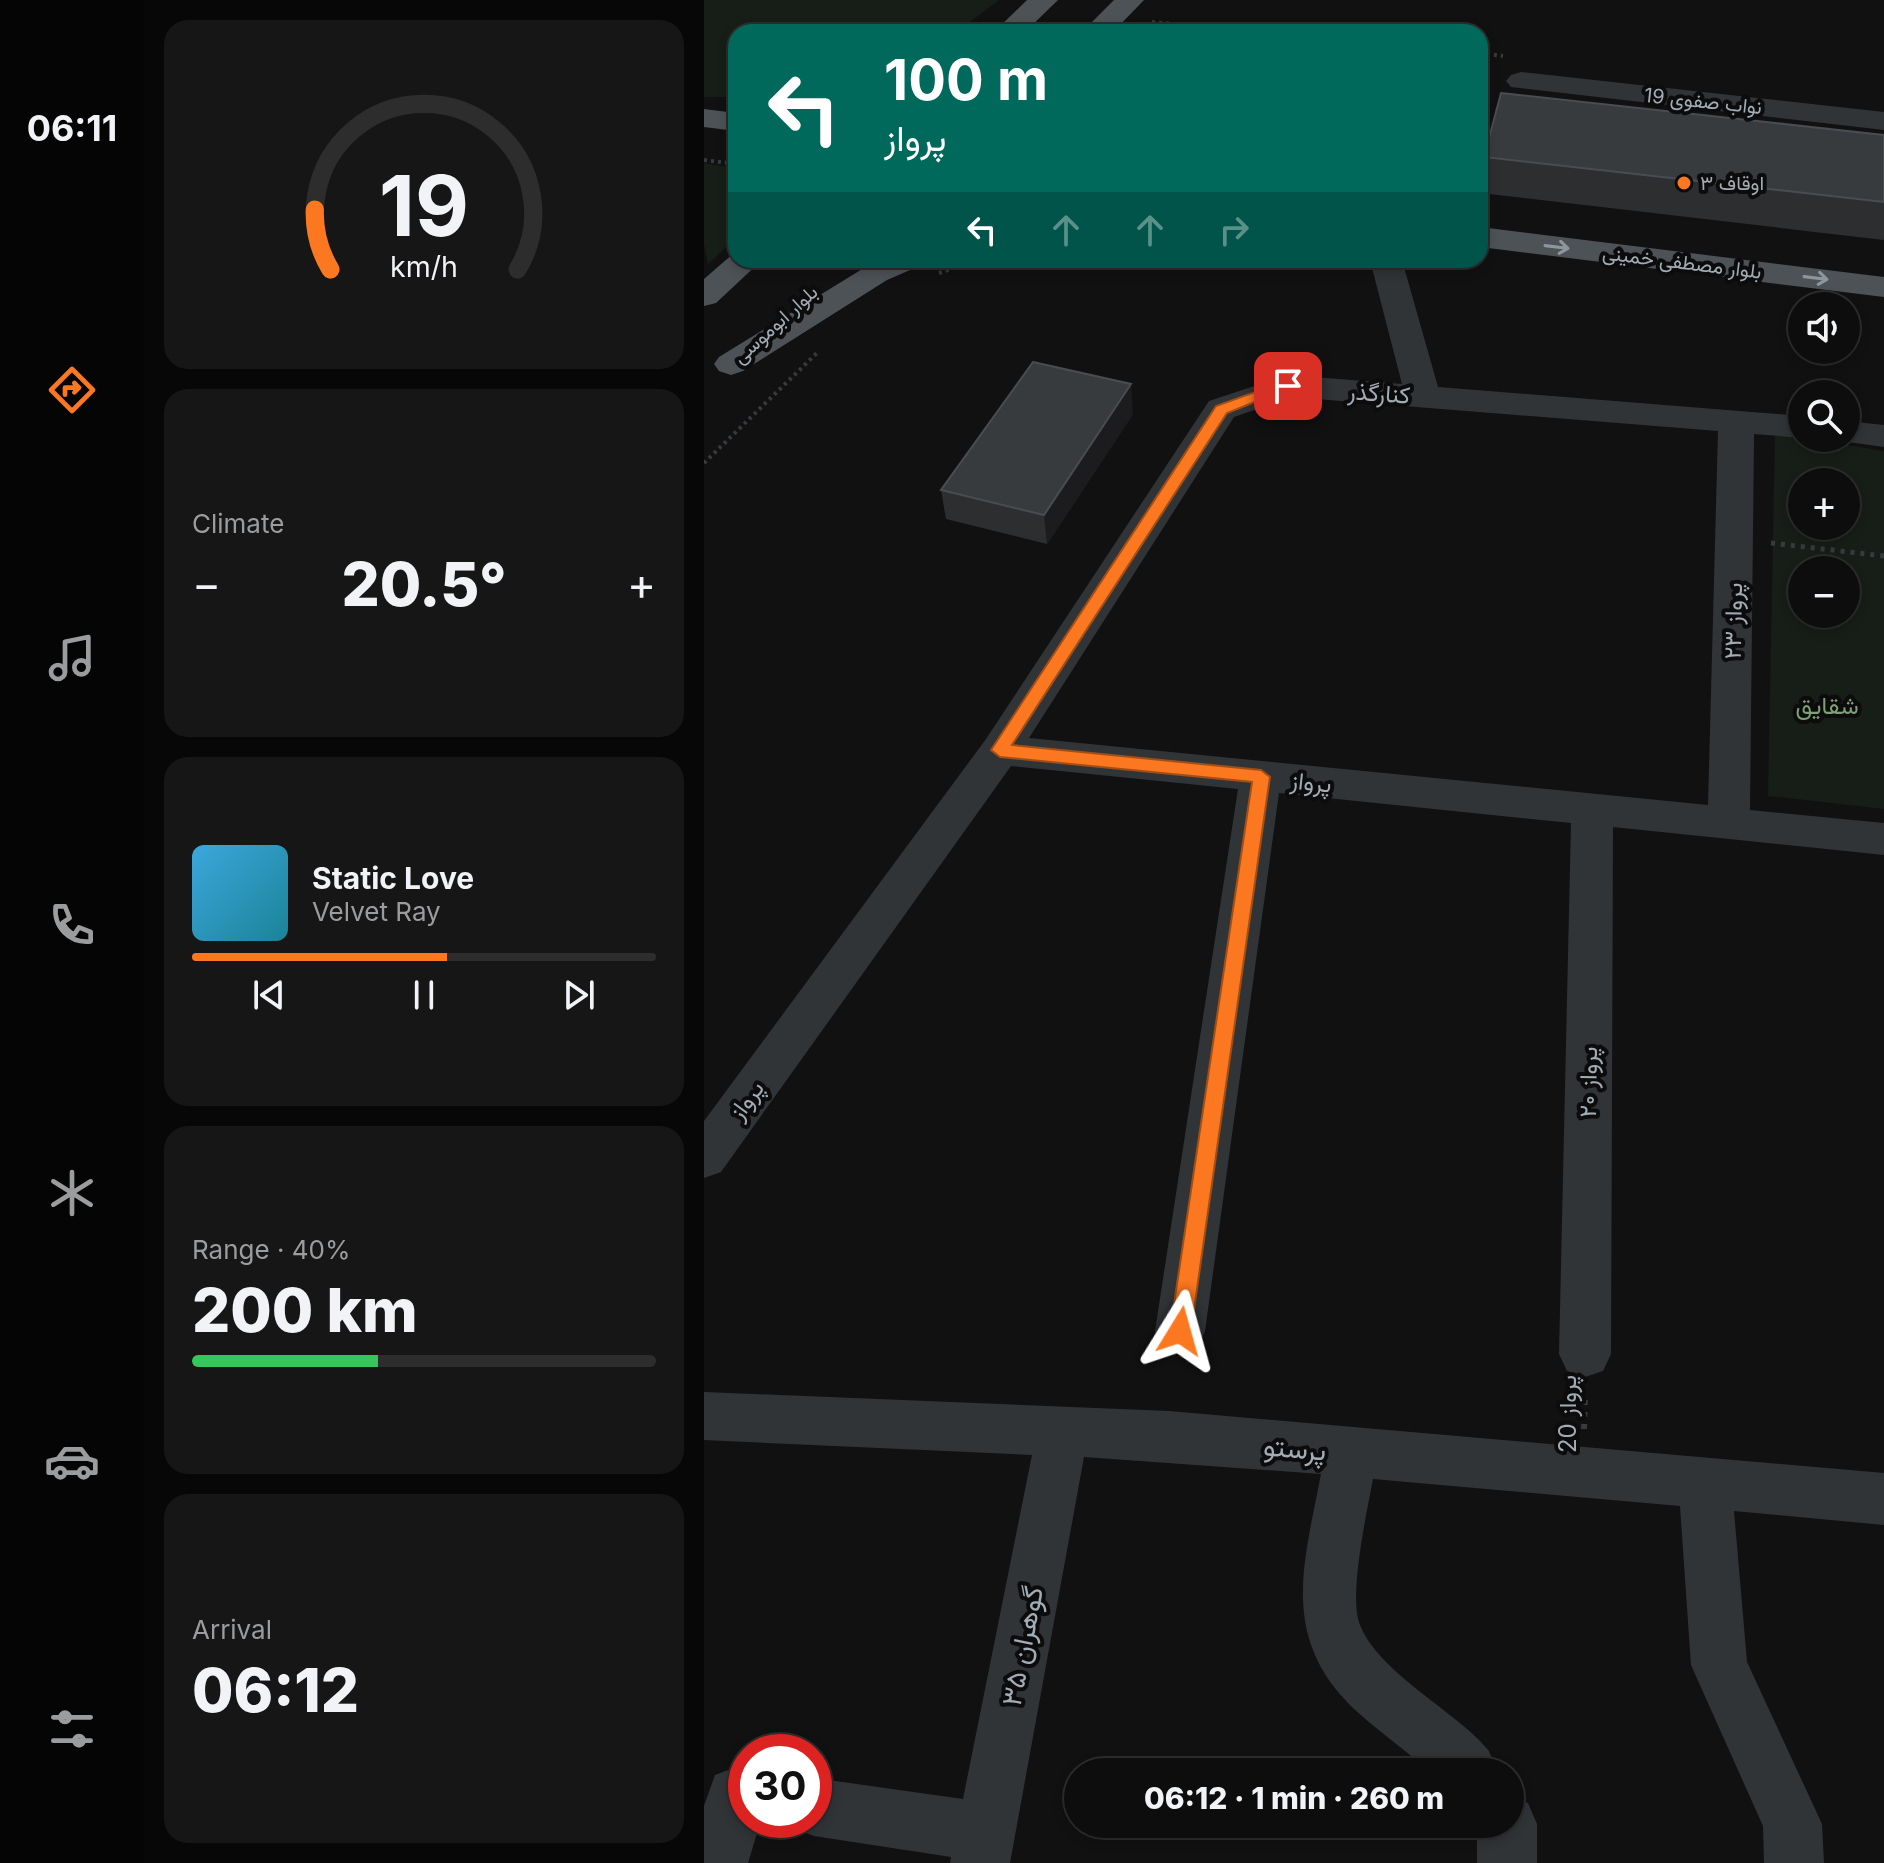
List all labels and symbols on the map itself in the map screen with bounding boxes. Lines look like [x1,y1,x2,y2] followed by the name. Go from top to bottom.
[1643,83,1763,120] street label: نواب صفوی 19
[1700,171,1764,196] place label: اوقاف ۳
[1675,174,1693,192] marker: اوقاف ۳
[1544,239,1570,254] one-way arrow
[1601,240,1763,285] street label: بلوار مصطفی خمینی
[1802,271,1828,286] one-way arrow
[728,280,823,369] street label: بلوار ابوموسی
[1254,352,1322,420] pin
[1346,376,1411,411] street label: کنارگذر
[1718,582,1750,660] street label: پرواز ۲۳
[1795,691,1859,720] park label: شقایق
[1288,765,1333,801] street label: پرواز
[1573,1046,1605,1118] street label: پرواز ۲۰
[721,1075,772,1127] street label: پرواز
[1138,1289,1222,1373] position arrow
[1553,1375,1584,1453] street label: پرواز 20
[1262,1428,1328,1470] street label: پرستو
[994,1583,1051,1709] street label: گوهران ۳۵
[728,1734,832,1838] speed limit sign: 30

